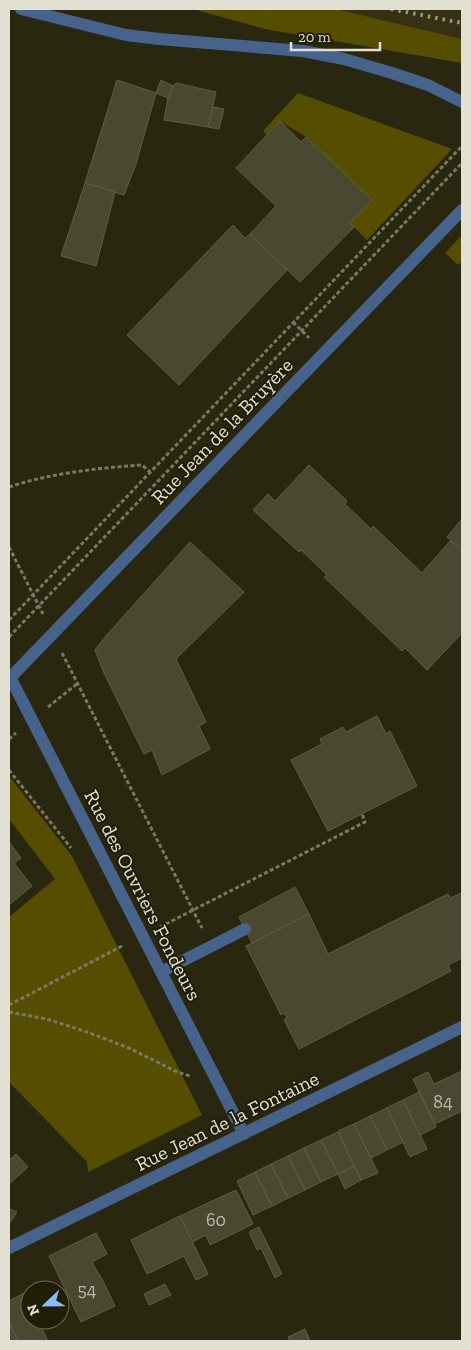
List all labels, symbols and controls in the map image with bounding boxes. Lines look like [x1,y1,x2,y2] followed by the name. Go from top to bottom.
[291,20,380,52] scale bar
[298,28,331,46] text: 20 m
[146,353,298,509] street label: Rue Jean de la Bruyère
[79,786,207,1004] street label: Rue des Ouvriers Fondeurs
[131,1066,323,1176] street label: Rue Jean de la Fontaine
[433,1091,453,1113] house number: 84
[206,1209,226,1231] house number: 60
[78,1279,97,1301] house number: 54
[20,1280,70,1330] north arrow
[23,1301,43,1318] text: N

